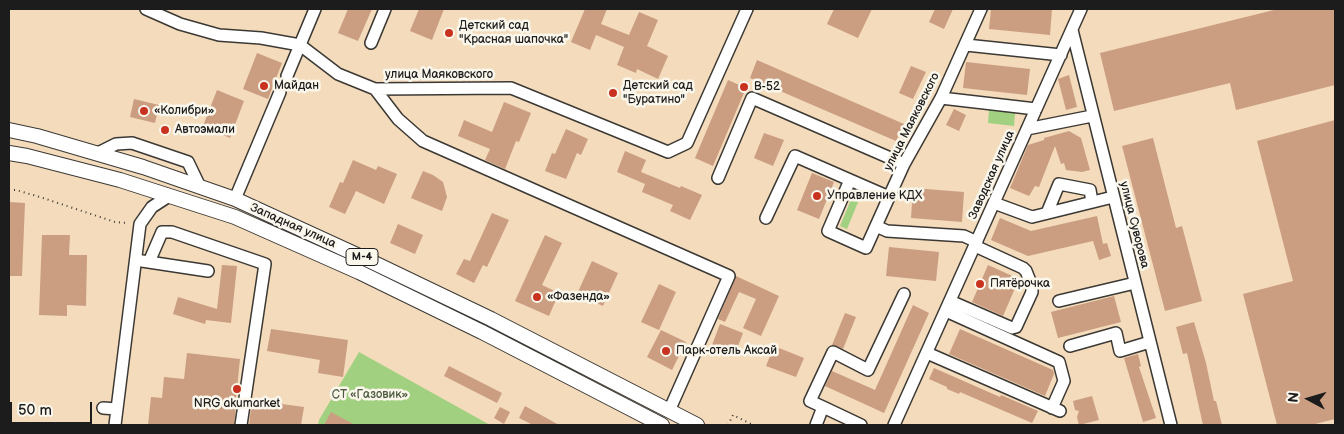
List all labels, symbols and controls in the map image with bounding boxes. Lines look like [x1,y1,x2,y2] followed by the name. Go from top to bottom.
[459,19,568,47] place label: Детский сад "Красная шапочка"
[443,27,455,39] marker: Детский сад "Красная шапочка"
[385,68,493,82] street label: улица Маяковского
[881,71,943,173] street label: улица Маяковского
[274,79,319,93] place label: Майдан
[623,79,693,107] place label: Детский сад "Буратино"
[258,80,270,92] marker: Майдан
[754,80,780,94] place label: В-52
[738,81,750,93] marker: В-52
[607,87,619,99] marker: Детский сад "Буратино"
[154,104,214,118] place label: «Колибри»
[138,105,150,117] marker: «Колибри»
[175,123,235,137] place label: Автоэмали
[159,124,171,136] marker: Автоэмали
[966,128,1018,222] street label: Заводская улица
[1116,180,1152,270] street label: улица Суворова
[827,189,922,203] place label: Управление КДХ
[811,190,823,202] marker: Управление КДХ
[248,201,338,251] street label: Западная улица
[346,248,378,266] road number: М-4
[990,277,1050,291] place label: Пятёрочка
[974,278,986,290] marker: Пятёрочка
[547,290,610,304] place label: «Фазенда»
[531,291,543,303] marker: «Фазенда»
[676,344,777,358] place label: Парк-отель Аксай
[660,345,672,357] marker: Парк-отель Аксай
[1284,374,1334,424] north arrow
[231,383,243,395] marker: NRG akumarket
[332,388,408,402] park label: СТ «Газовик»
[1285,391,1303,404] text: N
[12,392,95,424] scale bar
[194,397,280,411] place label: NRG akumarket
[18,401,52,420] text: 50 m

